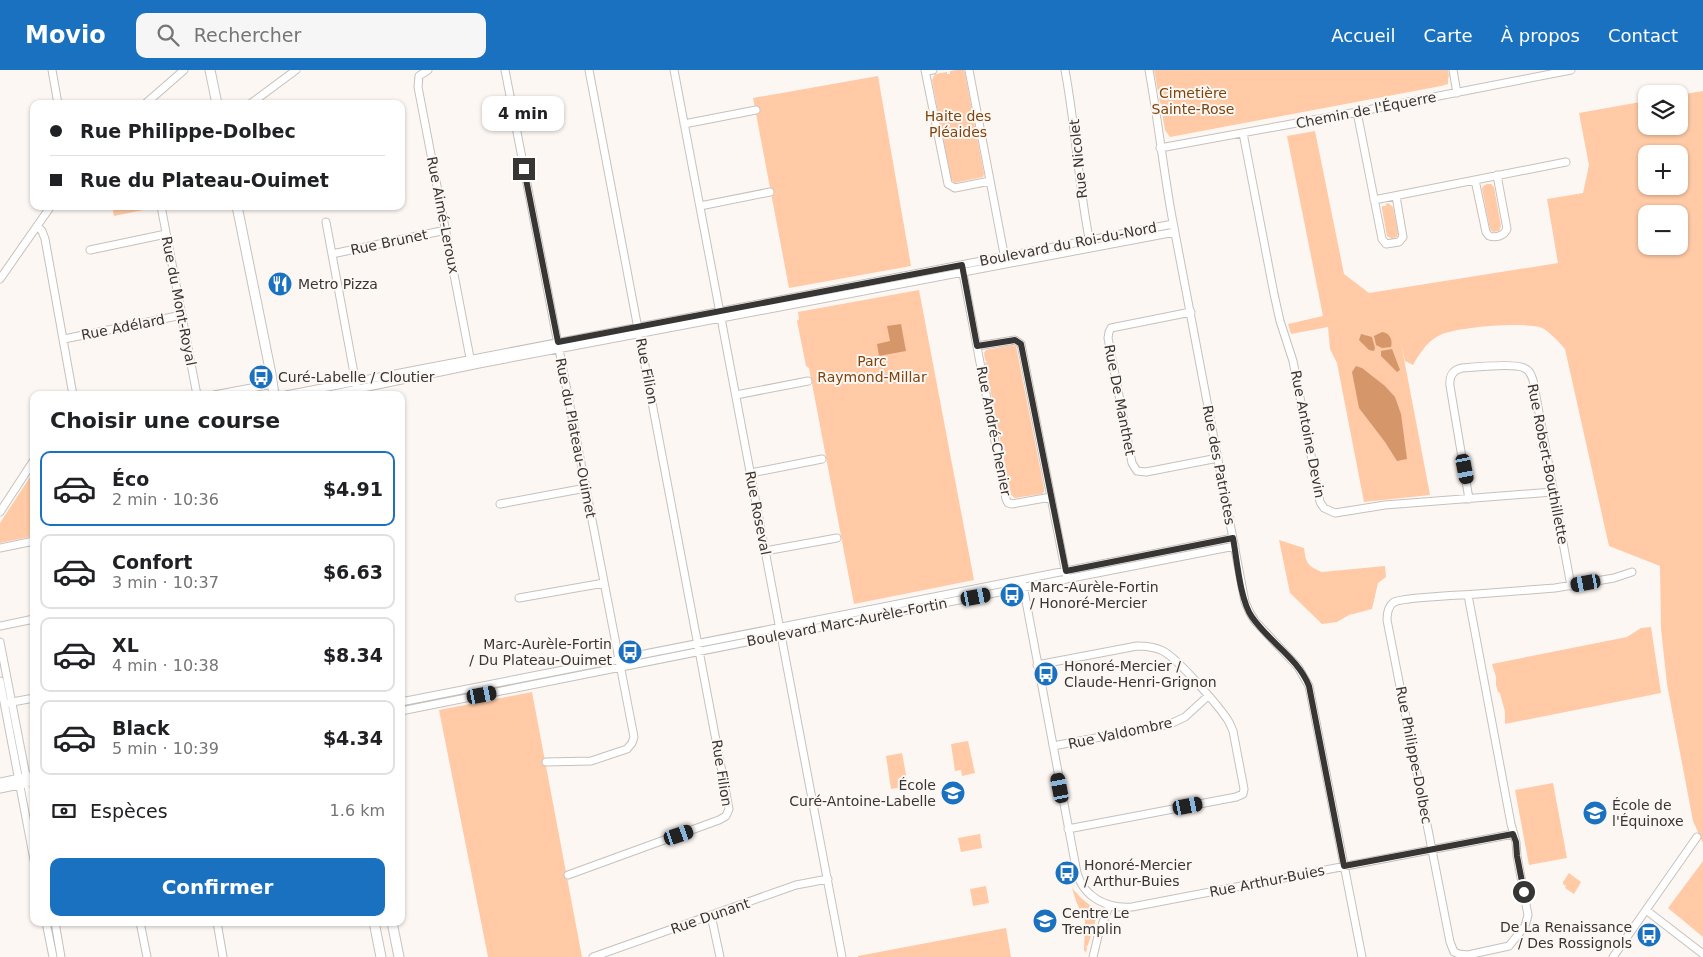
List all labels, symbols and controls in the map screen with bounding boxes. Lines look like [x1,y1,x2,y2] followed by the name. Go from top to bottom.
[136,13,486,58] search box
[25,21,106,49] text: Movio
[154,21,182,49] icon: search
[194,24,301,46] text: Rechercher
[1331,25,1396,46] text: Accueil
[1424,25,1473,46] text: Carte
[1501,25,1580,46] text: À propos
[1608,25,1678,46] text: Contact
[1152,85,1234,117] park label: Cimetière Sainte-Rose
[1638,85,1688,255] map controls
[1638,85,1688,135] button: layers
[1294,89,1438,131] street label: Chemin de l'Équerre
[483,97,565,132] callout: 4 min
[498,104,548,123] text: 4 min
[925,108,991,140] park label: Haite des Pléaides
[1066,118,1090,199] street label: Rue Nicolet
[80,120,296,142] text: Rue Philippe-Dolbec
[1638,145,1688,195] button: +
[424,155,462,275] street label: Rue Aimé-Leroux
[513,158,535,180] route end
[80,169,329,191] text: Rue du Plateau-Ouimet
[1638,205,1688,255] button: −
[978,219,1158,269] street label: Boulevard du Roi-du-Nord
[349,226,429,258] street label: Rue Brunet
[159,235,199,367] street label: Rue du Mont-Royal
[267,271,293,297] restaurant icon: Metro Pizza
[298,276,378,292] place label: Metro Pizza
[80,311,166,343] street label: Rue Adélard
[633,336,661,406] street label: Rue Filion
[1101,343,1139,457] street label: Rue De Manthet
[817,353,927,385] park label: Parc Raymond-Millar
[553,357,599,520] street label: Rue du Plateau-Ouimet
[248,364,274,390] bus stop icon: Curé-Labelle / Cloutier
[974,365,1014,497] street label: Rue André-Chenier
[278,369,435,385] place label: Curé-Labelle / Cloutier
[1288,369,1328,499] street label: Rue Antoine Devin
[1525,382,1571,546] street label: Rue Robert-Bouthillette
[1200,404,1238,526] street label: Rue des Patriotes
[50,408,280,433] text: Choisir une course
[1454,453,1475,485] car
[52,466,97,511] icon: car
[112,468,149,490] text: Éco
[742,470,774,556] street label: Rue Roseval
[323,478,383,500] text: $4.91
[112,490,219,509] text: 2 min · 10:36
[52,549,97,594] icon: car
[112,551,192,573] text: Confort
[323,561,383,583] text: $6.63
[112,573,219,592] text: 3 min · 10:37
[1569,573,1602,593] car
[1030,579,1159,611] place label: Marc-Aurèle-Fortin / Honoré-Mercier
[999,582,1025,608] bus stop icon: Marc-Aurèle-Fortin / Honoré-Mercier
[959,587,992,607] car
[745,595,949,649] street label: Boulevard Marc-Aurèle-Fortin
[52,632,97,677] icon: car
[112,634,139,656] text: XL
[469,636,613,668] place label: Marc-Aurèle-Fortin / Du Plateau-Ouimet
[617,639,643,665] bus stop icon: Marc-Aurèle-Fortin / Du Plateau-Ouimet
[323,644,383,666] text: $8.34
[112,656,219,675] text: 4 min · 10:38
[1064,658,1217,690] place label: Honoré-Mercier / Claude-Henri-Grignon
[1033,661,1059,687] bus stop icon: Honoré-Mercier / Claude-Henri-Grignon
[465,685,498,705] car
[1393,685,1435,825] street label: Rue Philippe-Dolbec
[1066,714,1174,752] street label: Rue Valdombre
[52,715,97,760] icon: car
[112,717,170,739] text: Black
[323,727,383,749] text: $4.34
[112,739,219,758] text: 5 min · 10:39
[709,739,735,807] street label: Rue Filion
[1049,772,1070,804] car
[789,777,936,809] place label: École Curé-Antoine-Labelle
[940,780,966,806] school or university icon: École Curé-Antoine-Labelle
[1171,796,1204,816] car
[50,797,78,825] icon: cash
[1612,797,1684,829] place label: École de l'Équinoxe
[90,800,168,822] text: Espèces
[1582,800,1608,826] school or university icon: École de l'Équinoxe
[330,801,385,820] text: 1.6 km
[662,823,695,847] car
[1084,857,1192,889] place label: Honoré-Mercier / Arthur-Buies
[50,858,385,916] button: Confirmer
[1054,860,1080,886] bus stop icon: Honoré-Mercier / Arthur-Buies
[1208,862,1326,900] street label: Rue Arthur-Buies
[1513,881,1535,903] route start
[668,895,752,937] street label: Rue Dunant
[1061,905,1129,937] place label: Centre Le Tremplin
[1032,908,1058,934] school or university icon: Centre Le Tremplin
[1500,919,1632,951] place label: De La Renaissance / Des Rossignols
[1636,922,1662,948] bus stop icon: De La Renaissance / Des Rossignols

